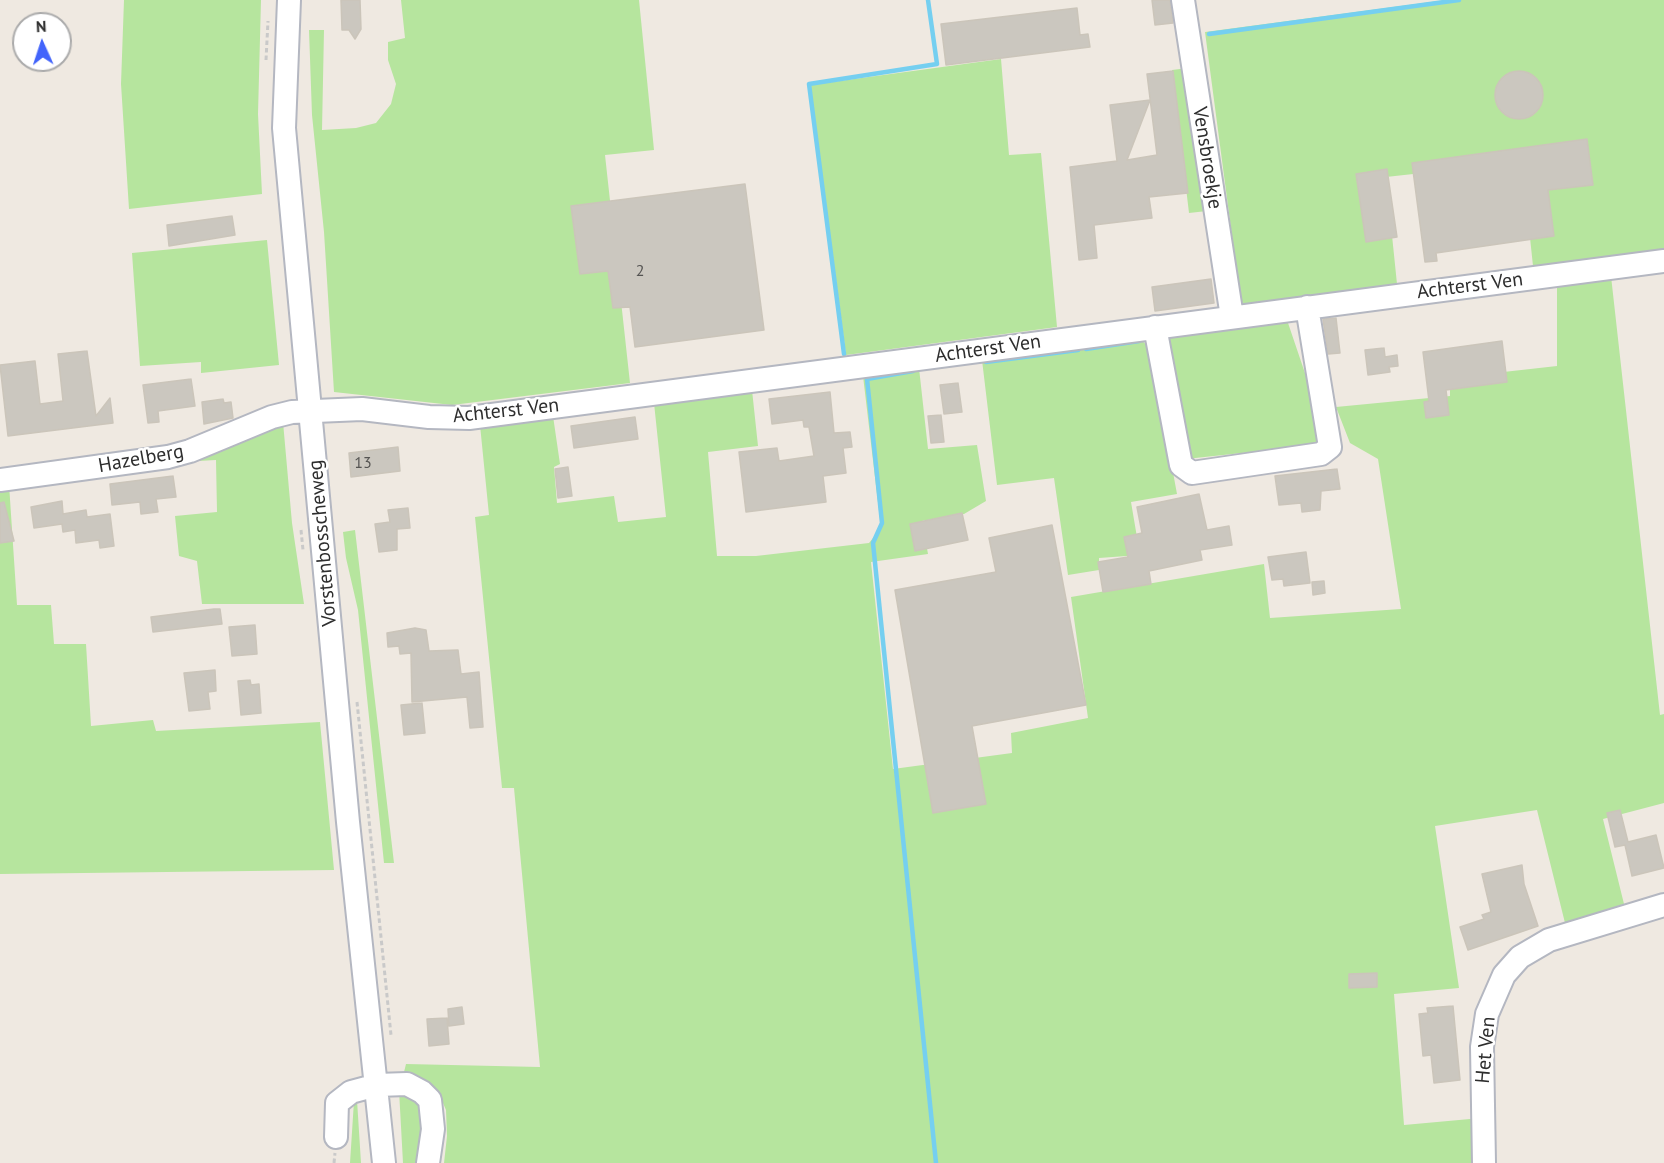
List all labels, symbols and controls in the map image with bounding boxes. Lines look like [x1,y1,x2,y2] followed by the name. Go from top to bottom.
[12,12,72,72] north arrow
[35,16,47,36] text: N
[1187,105,1227,211] street label: Vensbroekje
[636,261,644,281] house number: 2
[1416,268,1524,304] street label: Achterst Ven
[933,330,1043,368] street label: Achterst Ven
[452,393,560,429] street label: Achterst Ven
[96,440,186,478] street label: Hazelberg
[354,453,372,473] house number: 13
[304,459,342,627] street label: Vorstenbosscheweg
[1471,1016,1501,1084] street label: Het Ven

